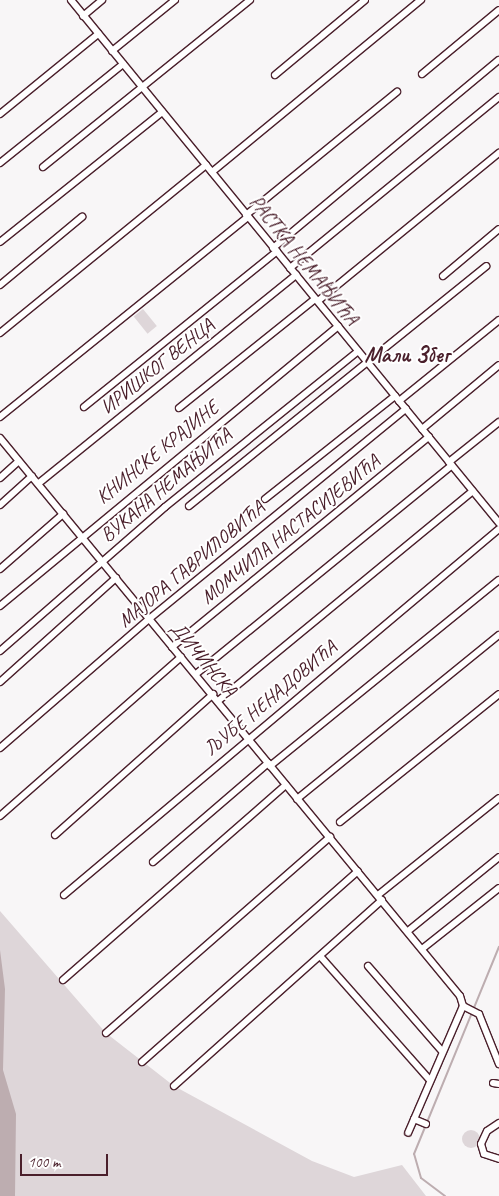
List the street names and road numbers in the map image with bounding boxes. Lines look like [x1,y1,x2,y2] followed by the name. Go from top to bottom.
[244,190,364,330] street label: РАСТКА НЕМАЊИЋА
[95,313,219,419] street label: ИРИШКОГ ВЕНЦА
[91,395,223,509] street label: КНИНСКЕ КРАЈИНЕ
[95,423,237,547] street label: ВУКАНА НЕМАЊИЋА
[196,449,384,609] street label: МОМЧИЛА НАСТАСИЈЕВИЋА
[113,496,269,632] street label: МАЈОРА ГАВРИЛОВИЋА
[166,617,242,701] street label: ДИЧИНСКА
[198,635,342,761] street label: ЉУБЕ НЕНАДОВИЋА

